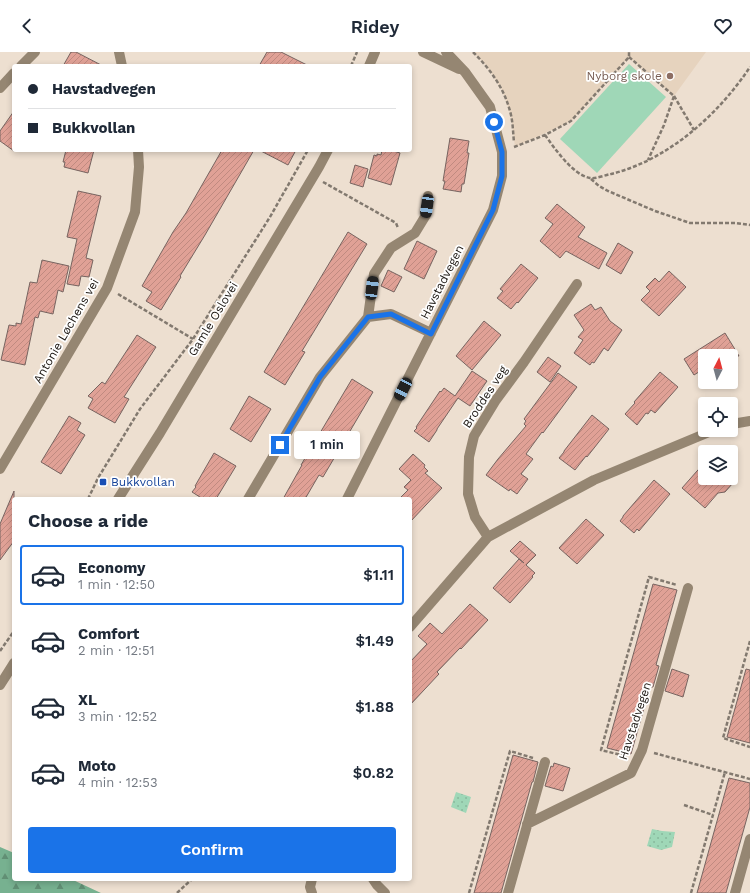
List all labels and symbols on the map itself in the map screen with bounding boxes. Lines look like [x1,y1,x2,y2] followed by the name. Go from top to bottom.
[586,69,662,83] place label: Nyborg skole
[665,71,675,81] marker: Nyborg skole
[485,113,503,131] route start
[419,193,435,219] car
[417,243,467,321] street label: Havstadvegen
[365,275,379,301] car
[30,276,102,386] street label: Antonie Løchens vei
[185,279,241,359] street label: Gamle Oslovei
[698,349,738,389] north arrow
[460,363,511,431] street label: Broddes veg
[392,376,414,402] car
[294,431,360,459] callout: 1 min
[271,436,289,454] route end
[111,475,175,489] place label: Bukkvollan
[98,477,108,487] marker: Bukkvollan
[616,680,654,762] street label: Havstadvegen

